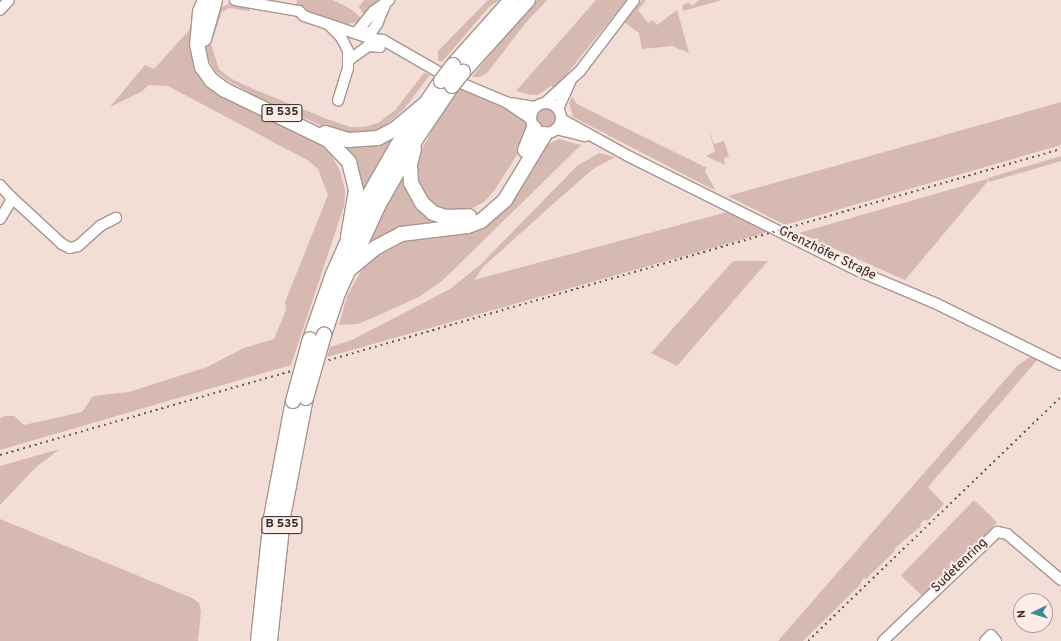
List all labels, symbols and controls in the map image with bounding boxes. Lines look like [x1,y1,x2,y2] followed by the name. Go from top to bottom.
[261,103,303,123] road number: B 535
[776,224,878,284] street label: Grenzhöfer Straße
[261,515,303,535] road number: B 535
[929,535,991,597] street label: Sudetenring
[1013,593,1053,633] north arrow
[1015,609,1029,619] text: N

